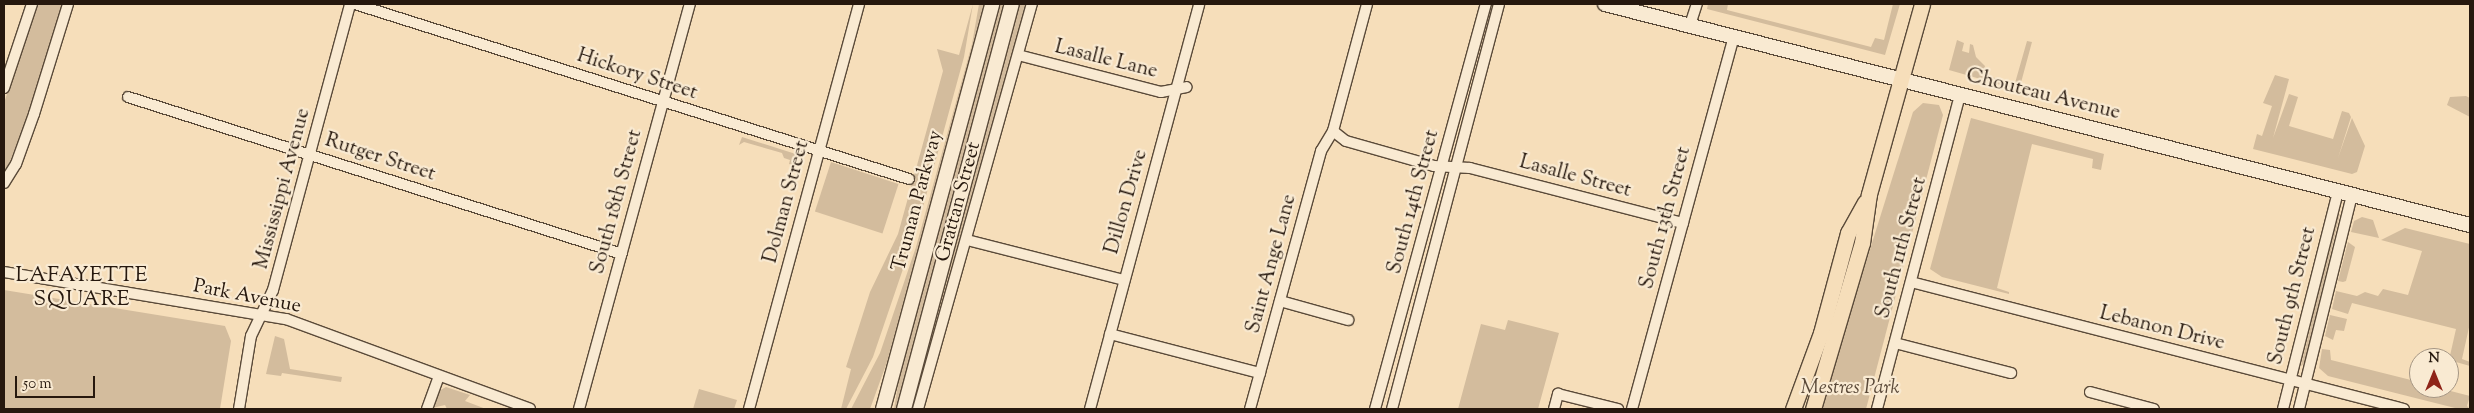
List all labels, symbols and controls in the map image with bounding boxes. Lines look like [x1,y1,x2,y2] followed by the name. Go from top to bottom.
[1052,36,1160,84] street label: Lasalle Lane
[574,44,700,106] street label: Hickory Street
[1964,64,2122,126] street label: Chouteau Avenue
[250,106,316,272] street label: Mississippi Avenue
[586,127,648,277] street label: South 18th Street
[1383,127,1445,277] street label: South 14th Street
[888,128,948,274] street label: Truman Parkway
[322,129,438,187] street label: Rutger Street
[759,138,815,266] street label: Dolman Street
[931,139,987,265] street label: Grattan Street
[1635,144,1697,292] street label: South 13th Street
[1101,147,1153,257] street label: Dillon Drive
[1517,151,1633,203] street label: Lasalle Street
[1872,175,1932,321] street label: South 11th Street
[1242,192,1302,336] street label: Saint Ange Lane
[2264,225,2322,367] street label: South 9th Street
[14,263,150,313] district label: LAFAYETTE SQUARE
[191,275,303,319] street label: Park Avenue
[2097,302,2227,356] street label: Lebanon Drive
[2409,348,2459,398] north arrow
[2428,349,2440,369] text: N
[18,366,98,398] scale bar
[23,374,52,395] text: 50 m
[1801,376,1899,400] park label: Mestres Park

